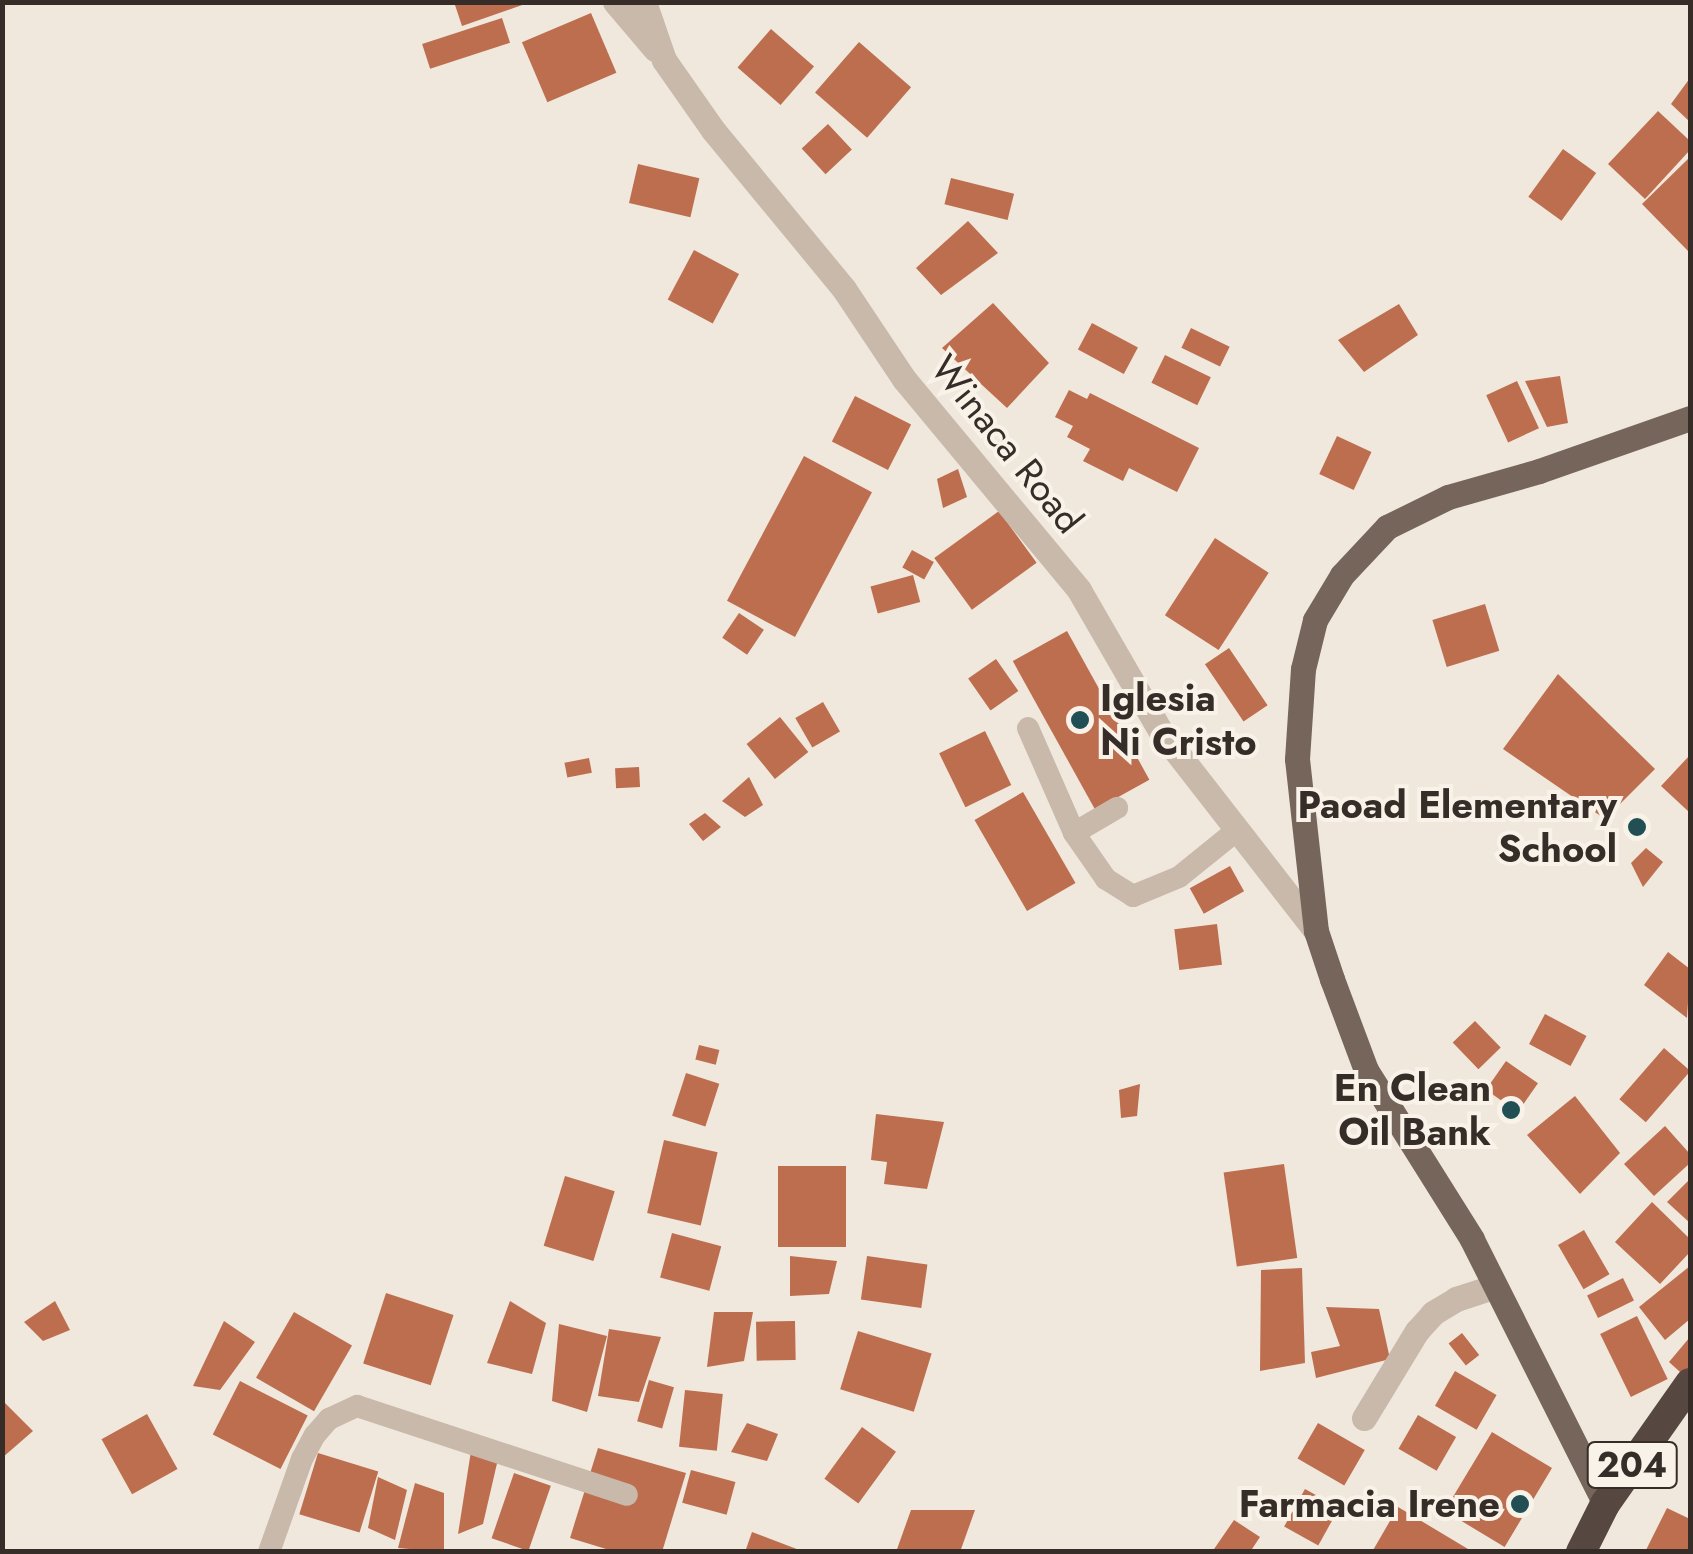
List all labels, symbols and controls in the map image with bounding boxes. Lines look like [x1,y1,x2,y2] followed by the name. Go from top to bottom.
[921,346,1093,542] street label: Winaca Road
[1100,675,1257,764] place label: Iglesia Ni Cristo
[1069,709,1091,731] marker: Iglesia Ni Cristo
[1297,782,1617,872] place label: Paoad Elementary School
[1626,816,1648,838] marker: Paoad Elementary School
[1334,1065,1491,1154] place label: En Clean Oil Bank
[1500,1099,1522,1121] marker: En Clean Oil Bank
[1584,1435,1680,1495] road number: 204
[1239,1481,1500,1527] place label: Farmacia Irene
[1509,1493,1531,1515] marker: Farmacia Irene

